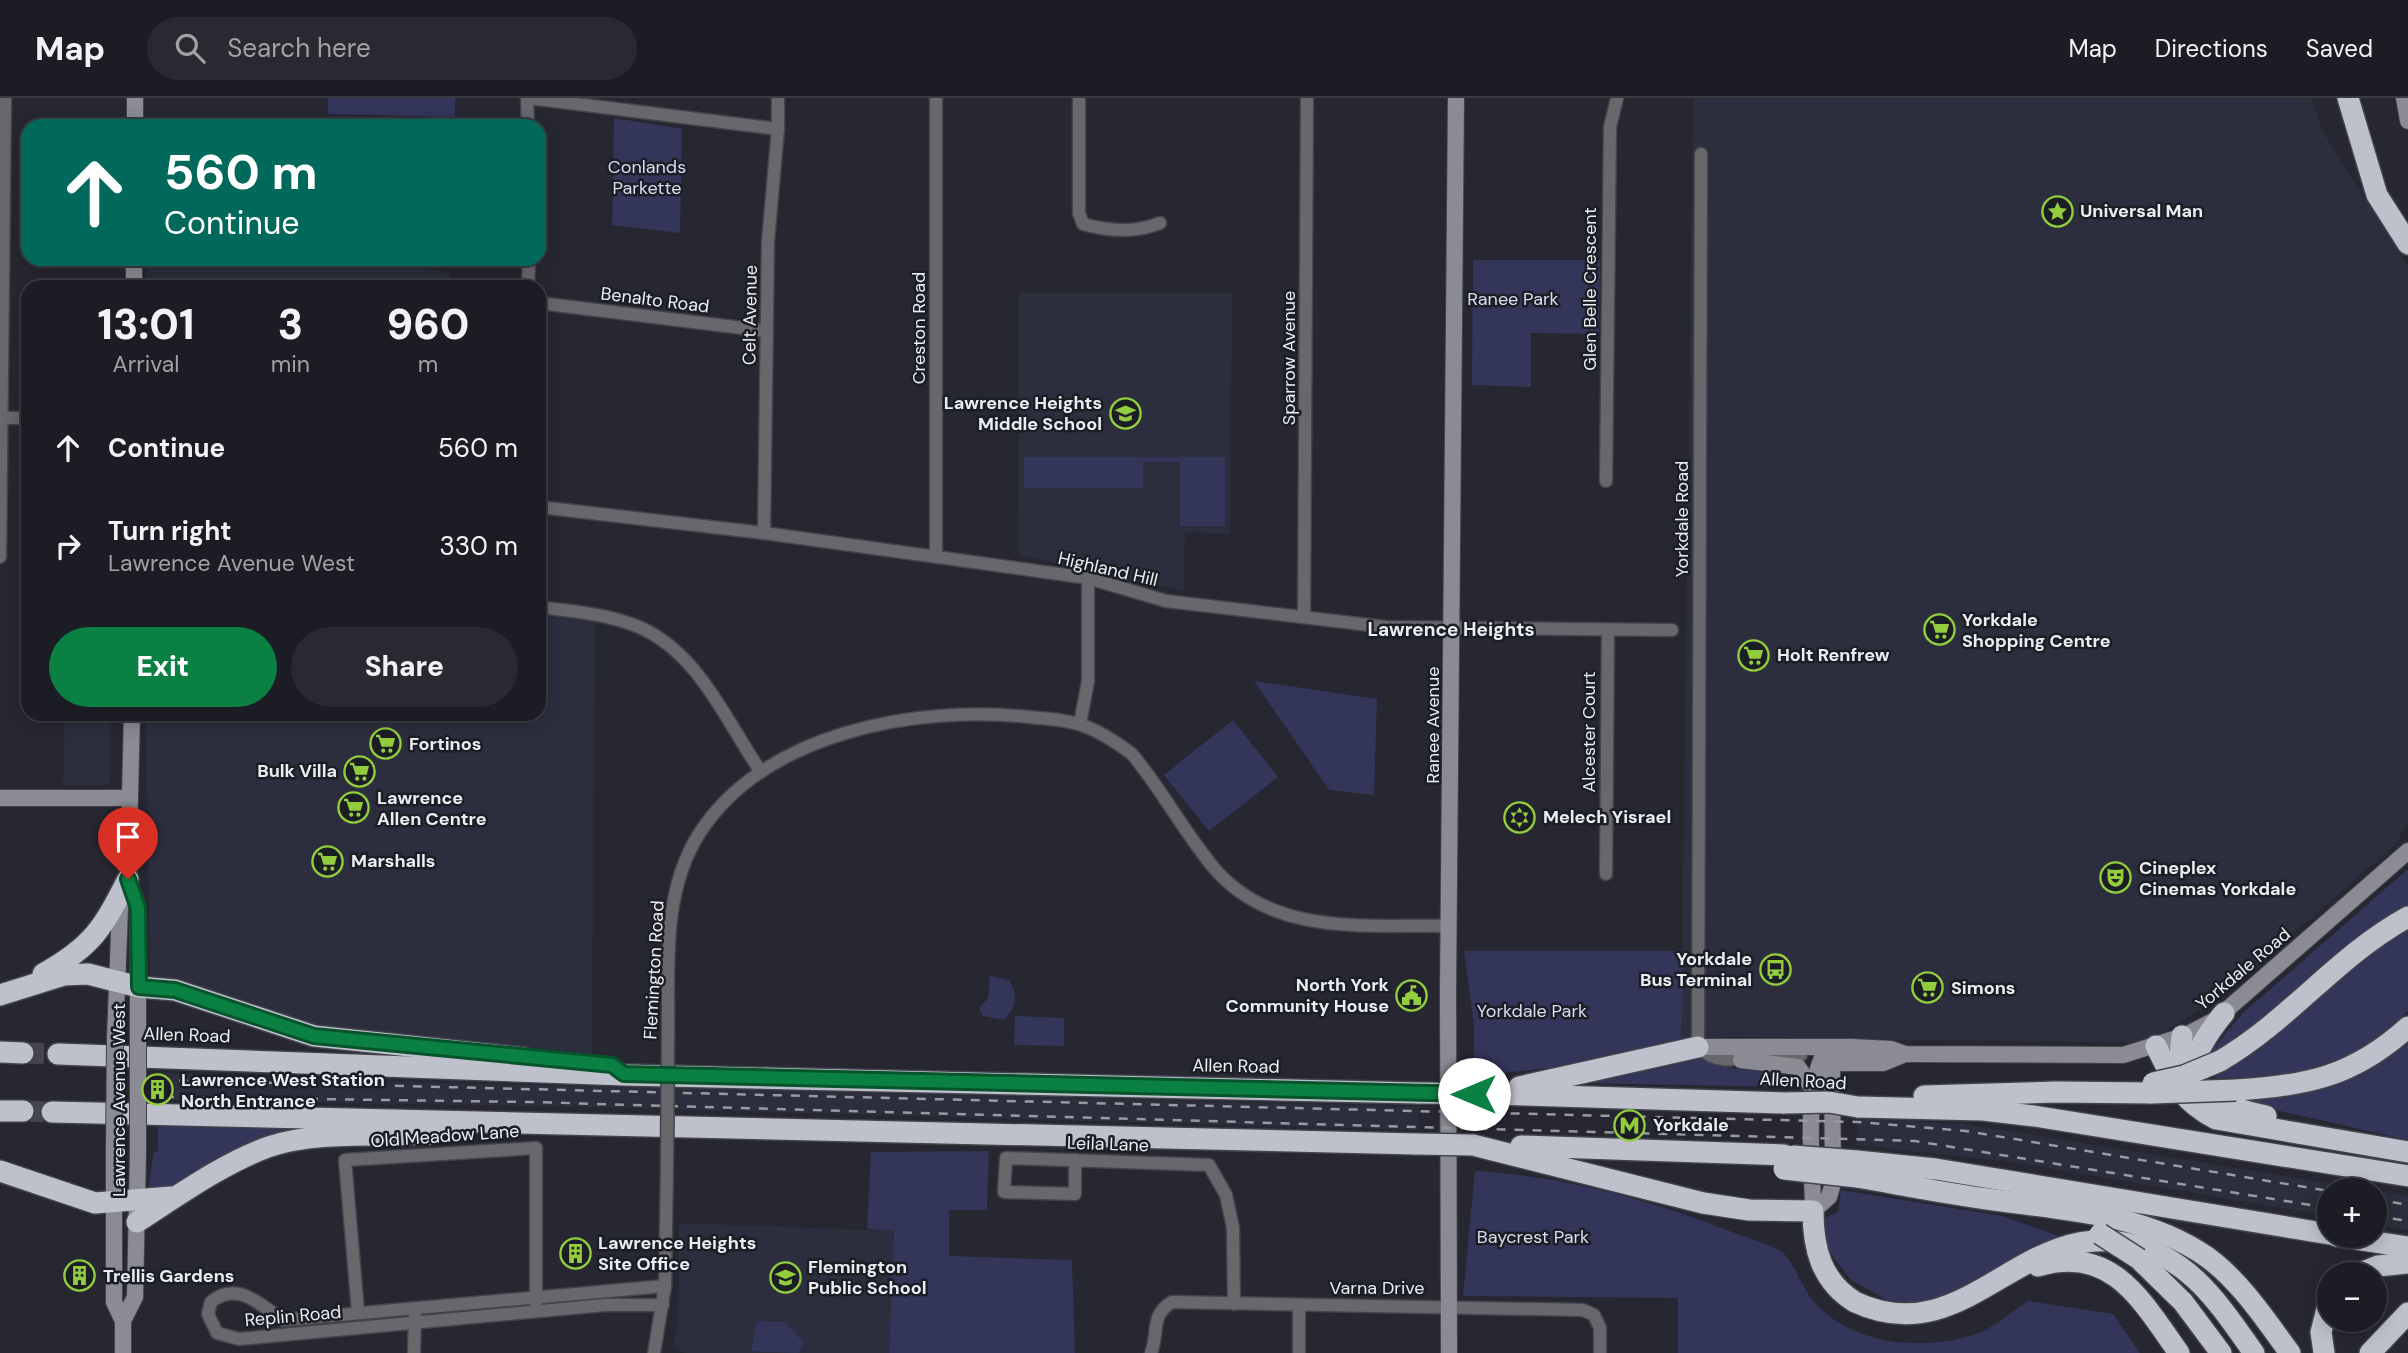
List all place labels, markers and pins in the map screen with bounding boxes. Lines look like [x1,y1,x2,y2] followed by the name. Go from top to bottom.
[2040,194,2074,228] place icon: Universal Man
[2080,199,2203,223] place label: Universal Man
[944,391,1102,436] place label: Lawrence Heights Middle School
[1108,396,1142,430] school or university icon: Lawrence Heights Middle School
[1962,608,2111,653] place label: Yorkdale Shopping Centre
[1922,613,1956,647] supermarket icon: Yorkdale Shopping Centre
[1737,638,1771,672] supermarket icon: Holt Renfrew
[1777,643,1890,667] place label: Holt Renfrew
[369,727,403,761] supermarket icon: Fortinos
[409,732,481,756] place label: Fortinos
[343,754,377,788] supermarket icon: Bulk Villa
[257,759,337,783] place label: Bulk Villa
[377,786,487,831] place label: Lawrence Allen Centre
[337,791,371,825] supermarket icon: Lawrence Allen Centre
[1503,800,1537,834] synagogue icon: Melech Yisrael
[1543,805,1671,829] place label: Melech Yisrael
[98,807,158,879] pin
[311,844,345,878] supermarket icon: Marshalls
[351,849,435,873] place label: Marshalls
[2139,856,2296,901] place label: Cineplex Cinemas Yorkdale
[2099,861,2133,895] theatre icon: Cineplex Cinemas Yorkdale
[1640,947,1752,992] place label: Yorkdale Bus Terminal
[1758,952,1792,986] bus stop icon: Yorkdale Bus Terminal
[1911,971,1945,1005] supermarket icon: Simons
[1226,973,1390,1018] place label: North York Community House
[1951,976,2015,1000] place label: Simons
[1395,978,1429,1012] public building icon: North York Community House
[181,1068,385,1113] place label: Lawrence West Station North Entrance
[141,1073,175,1107] building icon: Lawrence West Station North Entrance
[1613,1108,1647,1142] metro station icon: Yorkdale
[1653,1113,1729,1137] place label: Yorkdale
[598,1231,756,1276] place label: Lawrence Heights Site Office
[558,1236,592,1270] building icon: Lawrence Heights Site Office
[808,1255,927,1300] place label: Flemington Public School
[63,1259,97,1293] building icon: Trellis Gardens
[768,1260,802,1294] school or university icon: Flemington Public School
[103,1264,234,1288] place label: Trellis Gardens

